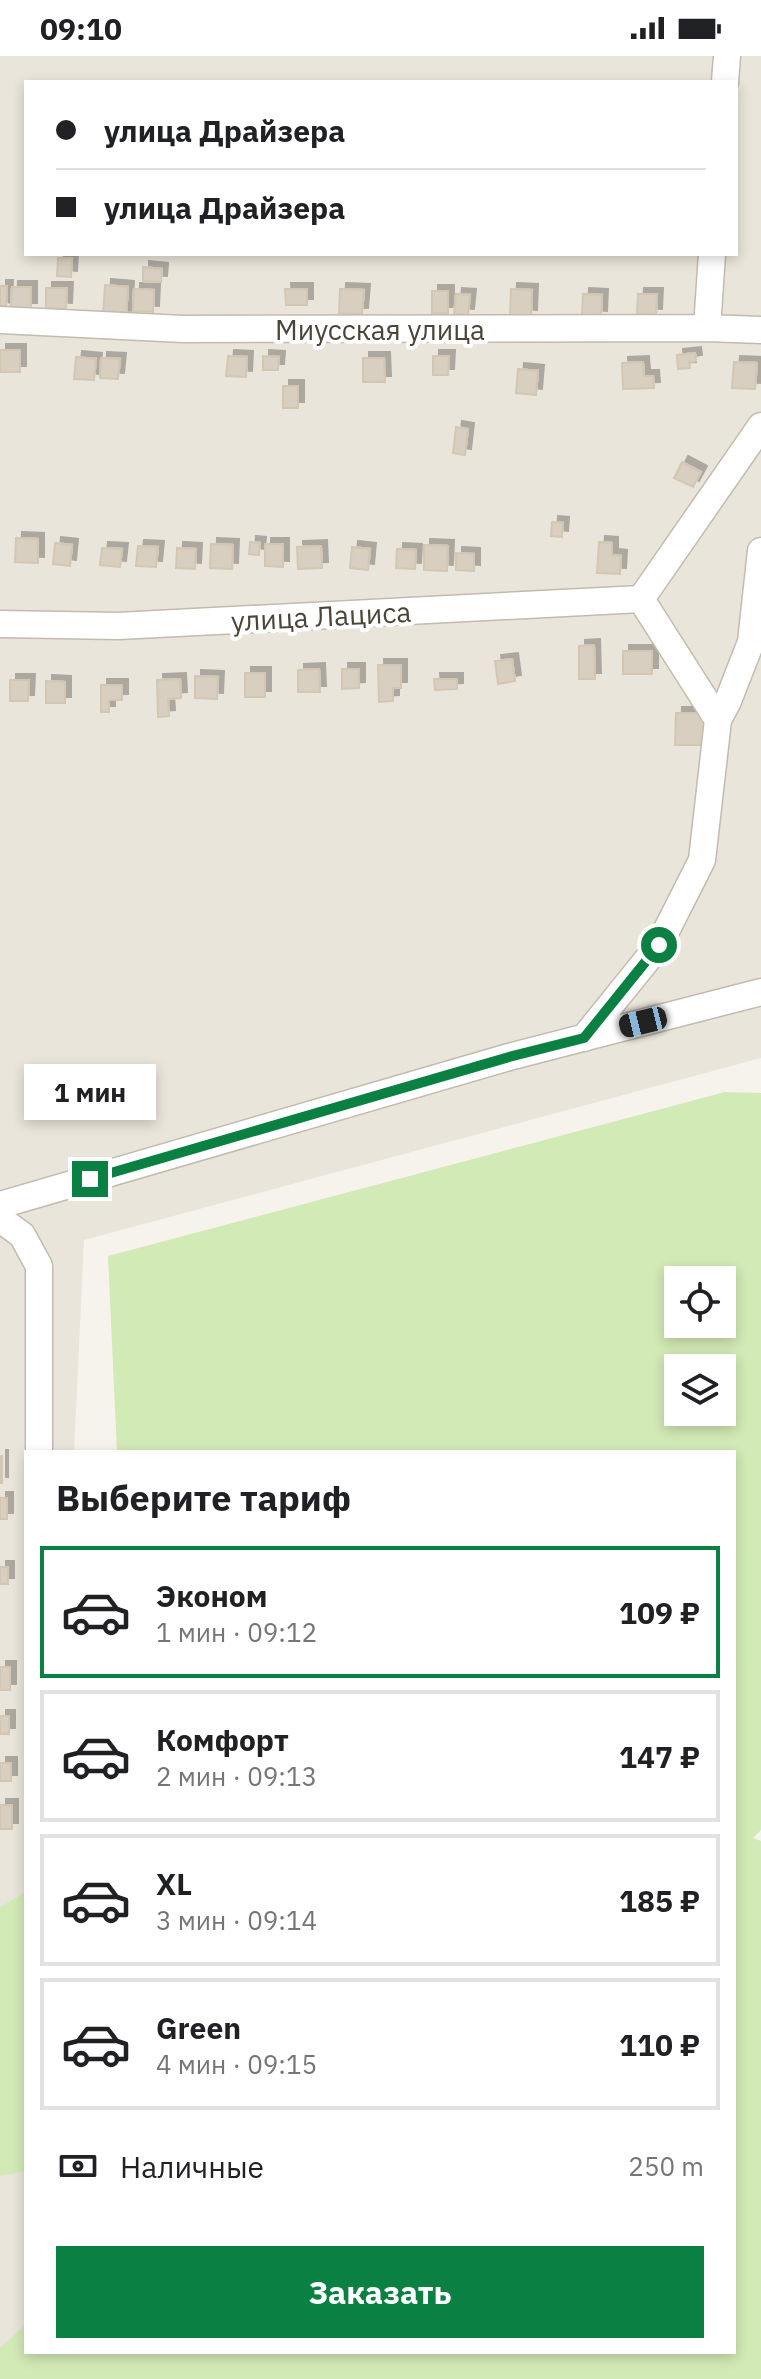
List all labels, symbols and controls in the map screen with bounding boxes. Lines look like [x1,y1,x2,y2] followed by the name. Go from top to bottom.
[40,9,122,48] text: 09:10
[104,111,345,150] text: улица Драйзера
[104,188,345,227] text: улица Драйзера
[275,311,485,348] street label: Миусская улица
[230,593,412,639] street label: улица Лациса
[641,927,677,963] route start
[617,1005,669,1039] car
[24,1063,156,1119] callout: 1 мин
[54,1075,126,1109] text: 1 мин
[72,1161,108,1197] route end
[664,1266,736,1426] map controls
[664,1266,736,1338] button: locate
[664,1354,736,1426] button: layers
[56,1474,351,1521] text: Выберите тариф
[60,1576,132,1648] icon: car
[156,1576,267,1615] text: Эконом
[619,1593,700,1632] text: 109 ₽
[156,1615,317,1649] text: 1 мин · 09:12
[60,1720,132,1792] icon: car
[156,1720,289,1759] text: Комфорт
[619,1737,700,1776] text: 147 ₽
[156,1759,317,1793] text: 2 мин · 09:13
[60,1864,132,1936] icon: car
[156,1864,192,1903] text: XL
[619,1881,700,1920] text: 185 ₽
[156,1903,317,1937] text: 3 мин · 09:14
[60,2008,132,2080] icon: car
[156,2008,241,2047] text: Green
[619,2025,700,2064] text: 110 ₽
[156,2047,317,2081] text: 4 мин · 09:15
[56,2144,100,2188] icon: cash
[120,2147,264,2186] text: Наличные
[628,2149,704,2183] text: 250 m
[56,2246,704,2338] button: Заказать

